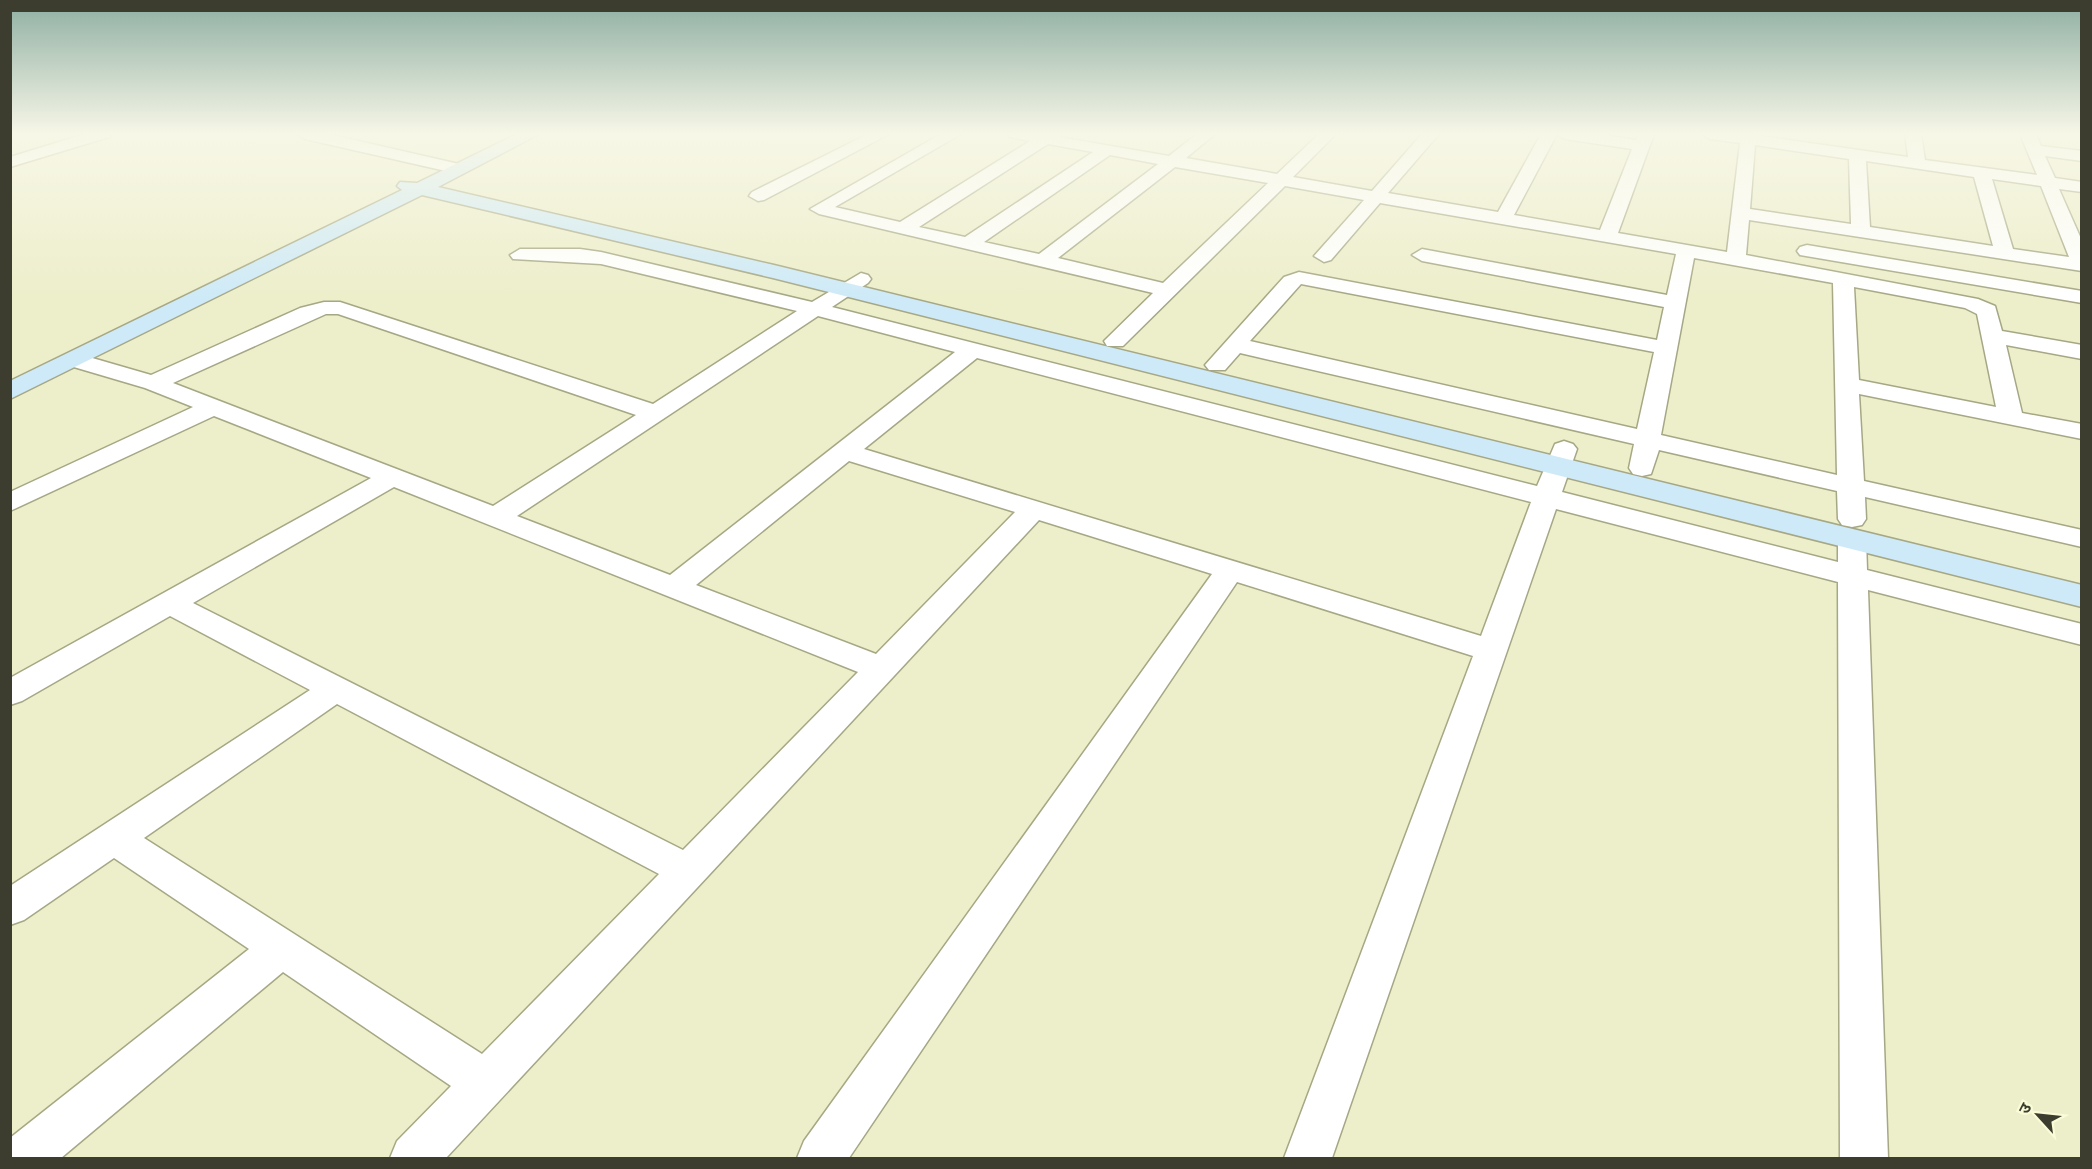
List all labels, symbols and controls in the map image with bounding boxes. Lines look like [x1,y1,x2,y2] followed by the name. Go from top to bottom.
[2008,1085,2068,1145] north arrow
[2014,1099,2036,1117] text: उ

